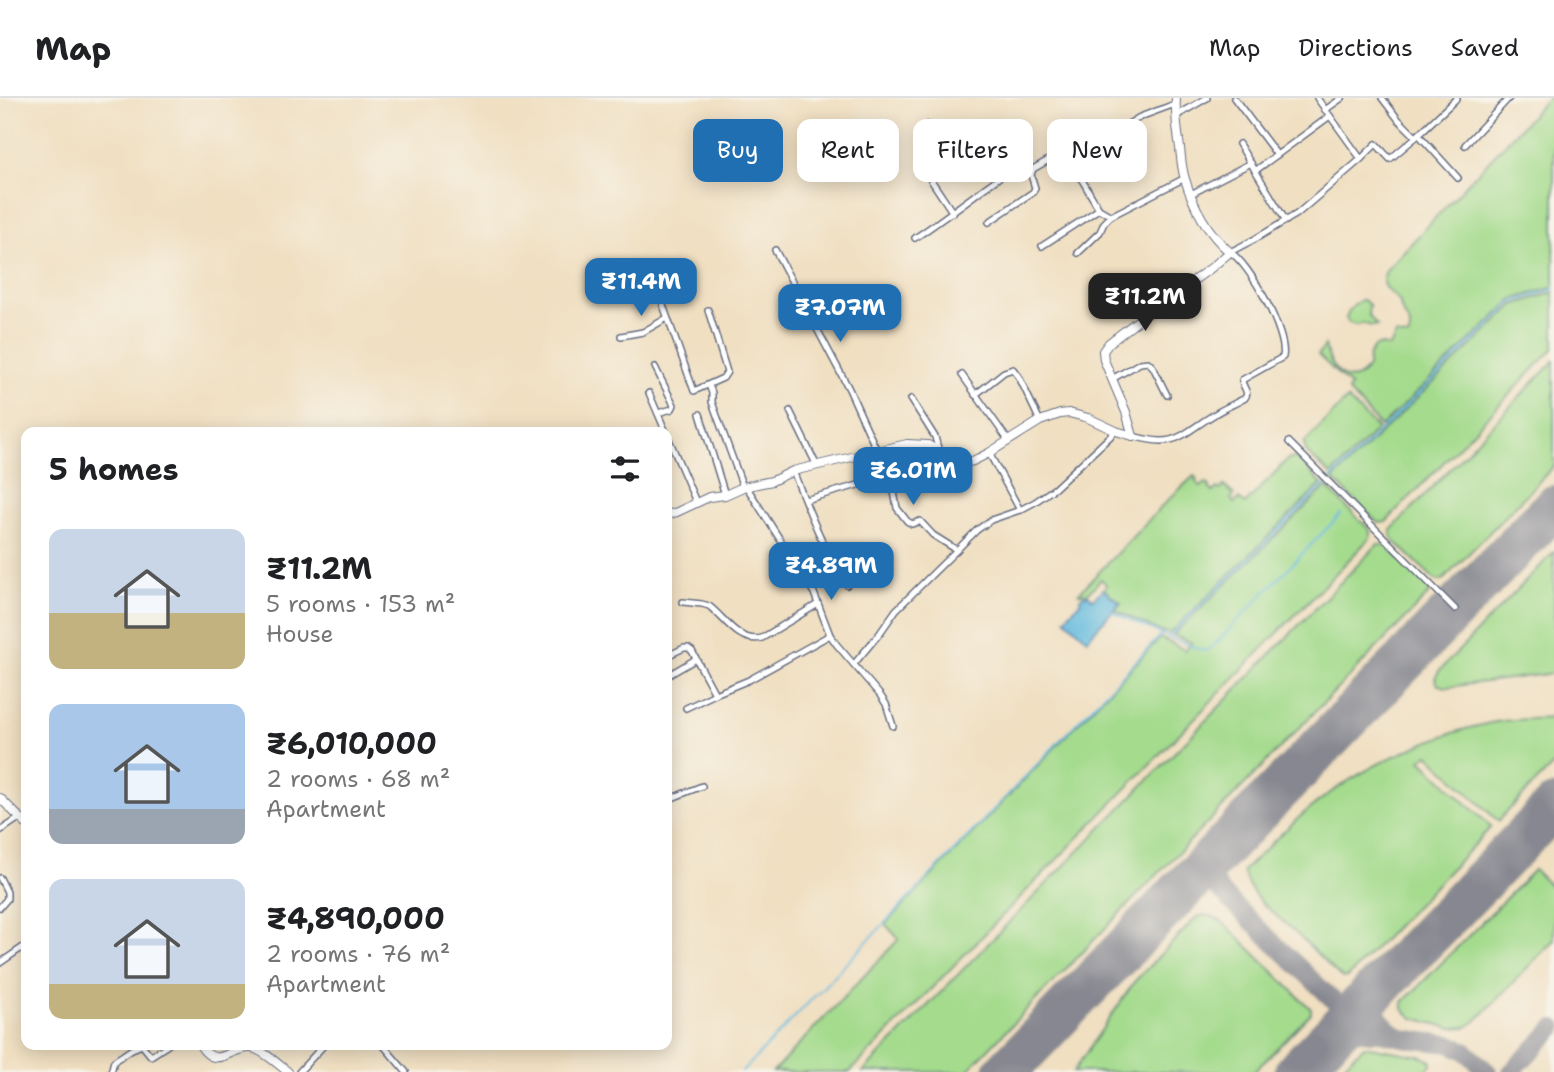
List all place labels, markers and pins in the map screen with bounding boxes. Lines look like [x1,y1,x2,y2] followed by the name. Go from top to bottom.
[584,258,698,318] pin: ₹11.4M
[1088,274,1202,333] pin: ₹11.2M
[783,285,897,344] pin: ₹7.07M
[856,448,970,507] pin: ₹6.01M
[774,542,888,602] pin: ₹4.89M

